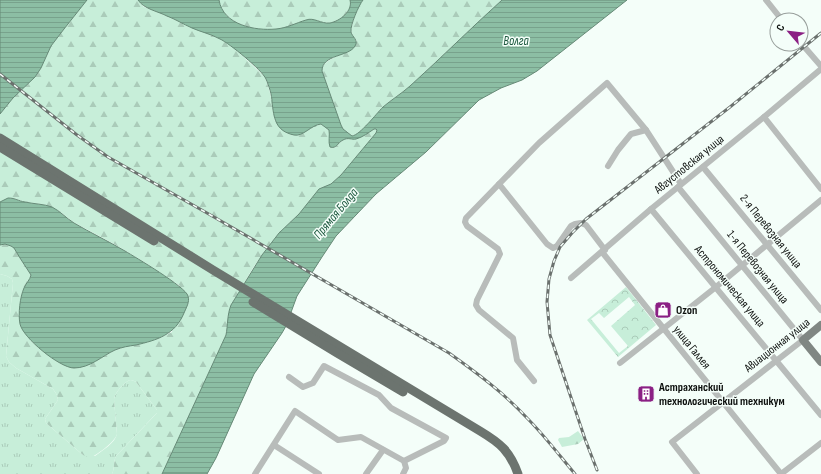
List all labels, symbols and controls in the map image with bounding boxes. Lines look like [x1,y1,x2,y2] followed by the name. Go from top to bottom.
[769,12,809,52] north arrow
[774,22,788,33] text: С
[503,33,529,49] water label: Волга
[651,131,727,198] street label: Августовская улица
[310,185,362,242] water label: Прямая Болда
[736,191,805,272] street label: 2-я Перевозная улица
[724,228,792,307] street label: 1-я Перевозная улица
[690,242,768,331] street label: Астрономическая улица
[653,300,673,320] shop icon: Ozon
[676,303,697,318] place label: Ozon
[741,315,813,376] street label: Авиационная улица
[670,323,714,372] street label: улица Галлея
[658,380,785,409] place label: Астраханский технологический техникум
[636,384,656,404] building icon: Астраханский технологический техникум

